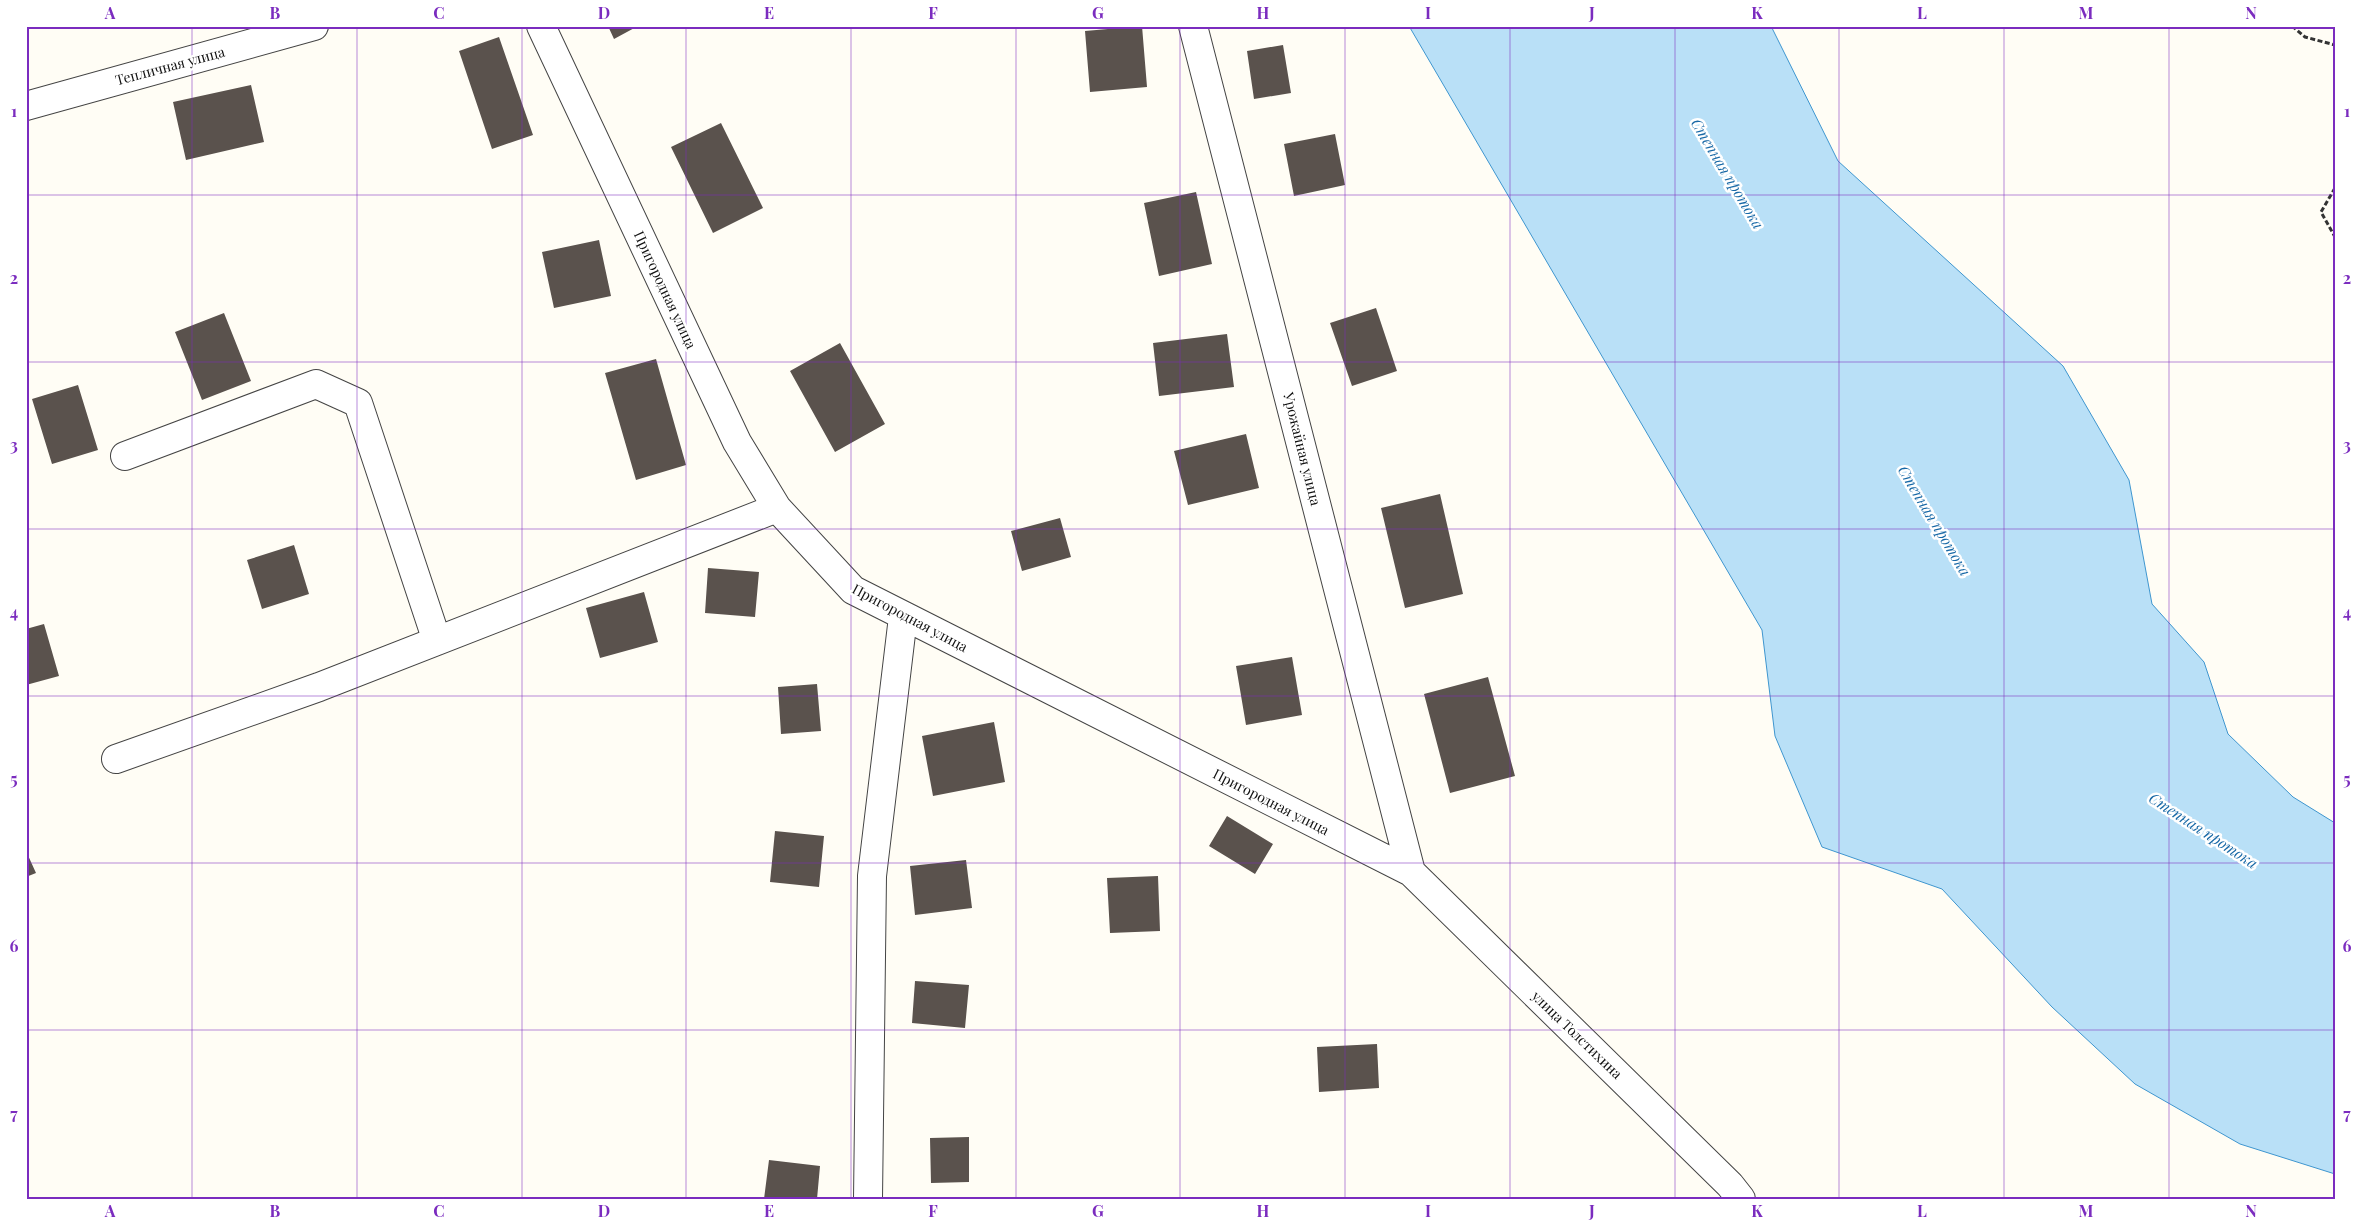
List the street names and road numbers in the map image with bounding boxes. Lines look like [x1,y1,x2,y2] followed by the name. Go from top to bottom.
[113,42,227,89] street label: Тепличная улица
[630,228,701,352] street label: Пригородная улица
[1279,389,1326,507] street label: Урожайная улица
[849,579,971,656] street label: Пригородная улица
[1210,764,1333,839] street label: Пригородная улица
[1527,986,1627,1083] street label: улица Толстихина

